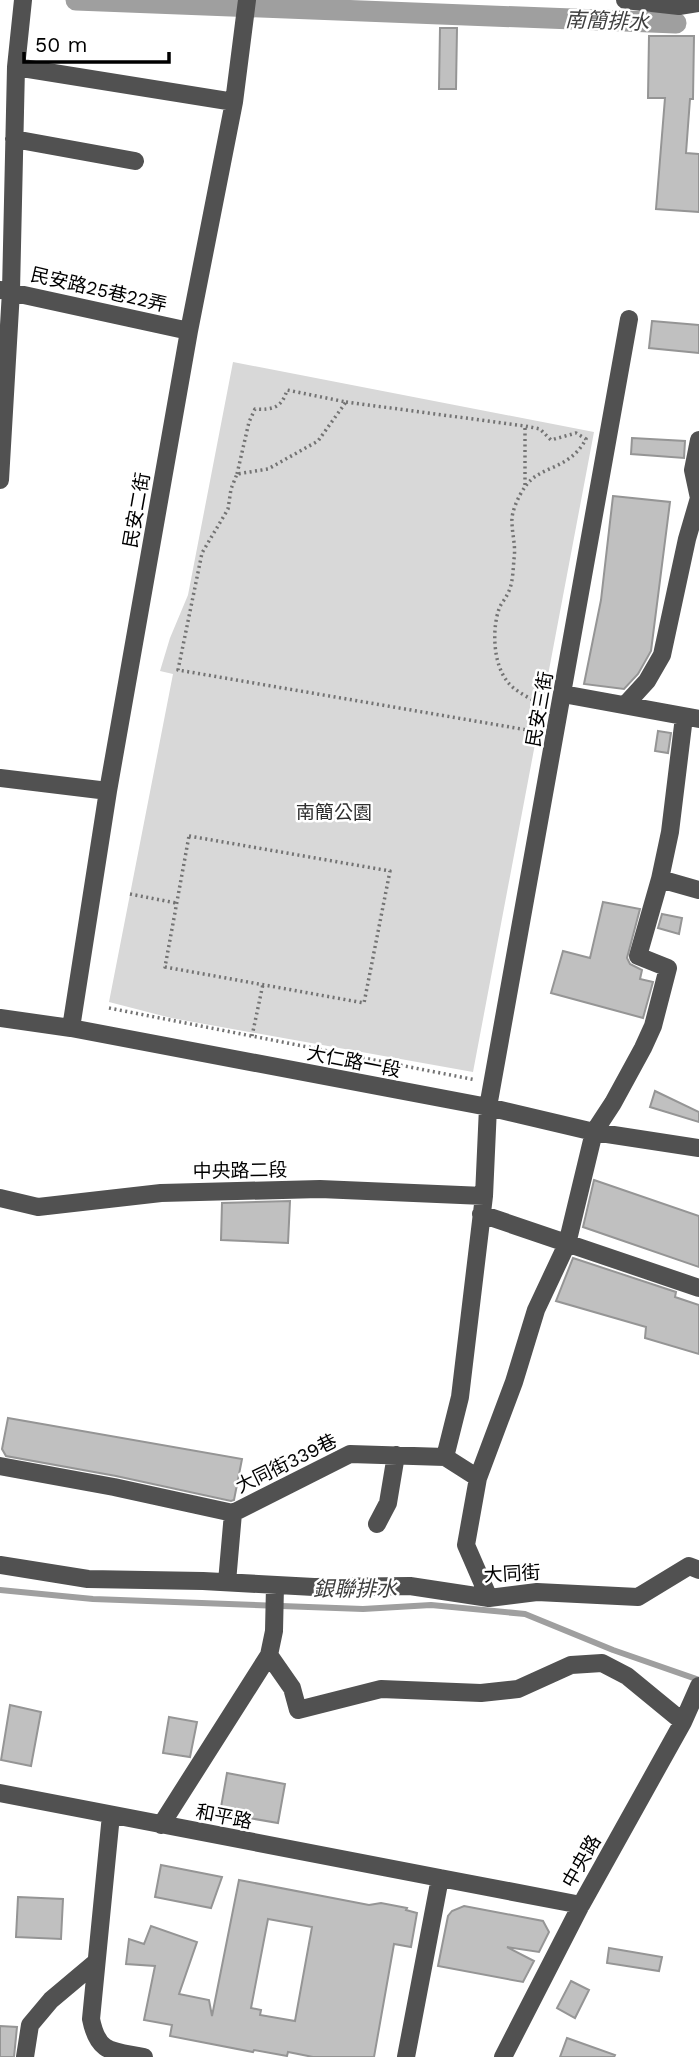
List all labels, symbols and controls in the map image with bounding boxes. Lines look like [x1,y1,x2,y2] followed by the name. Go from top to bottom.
[565,7,650,34] water label: 南簡排水
[24,21,170,65] scale bar
[35,32,87,57] text: 50 m
[28,263,169,316] street label: 民安路25巷22弄
[119,471,154,550] street label: 民安二街
[522,670,557,749] street label: 民安三街
[296,801,372,824] park label: 南簡公園
[305,1041,403,1082] street label: 大仁路一段
[192,1158,288,1183] street label: 中央路二段
[232,1429,341,1498] street label: 大同街339巷
[483,1561,541,1586] street label: 大同街
[313,1576,398,1601] water label: 銀聯排水
[194,1800,254,1833] street label: 和平路
[557,1831,606,1892] street label: 中央路

